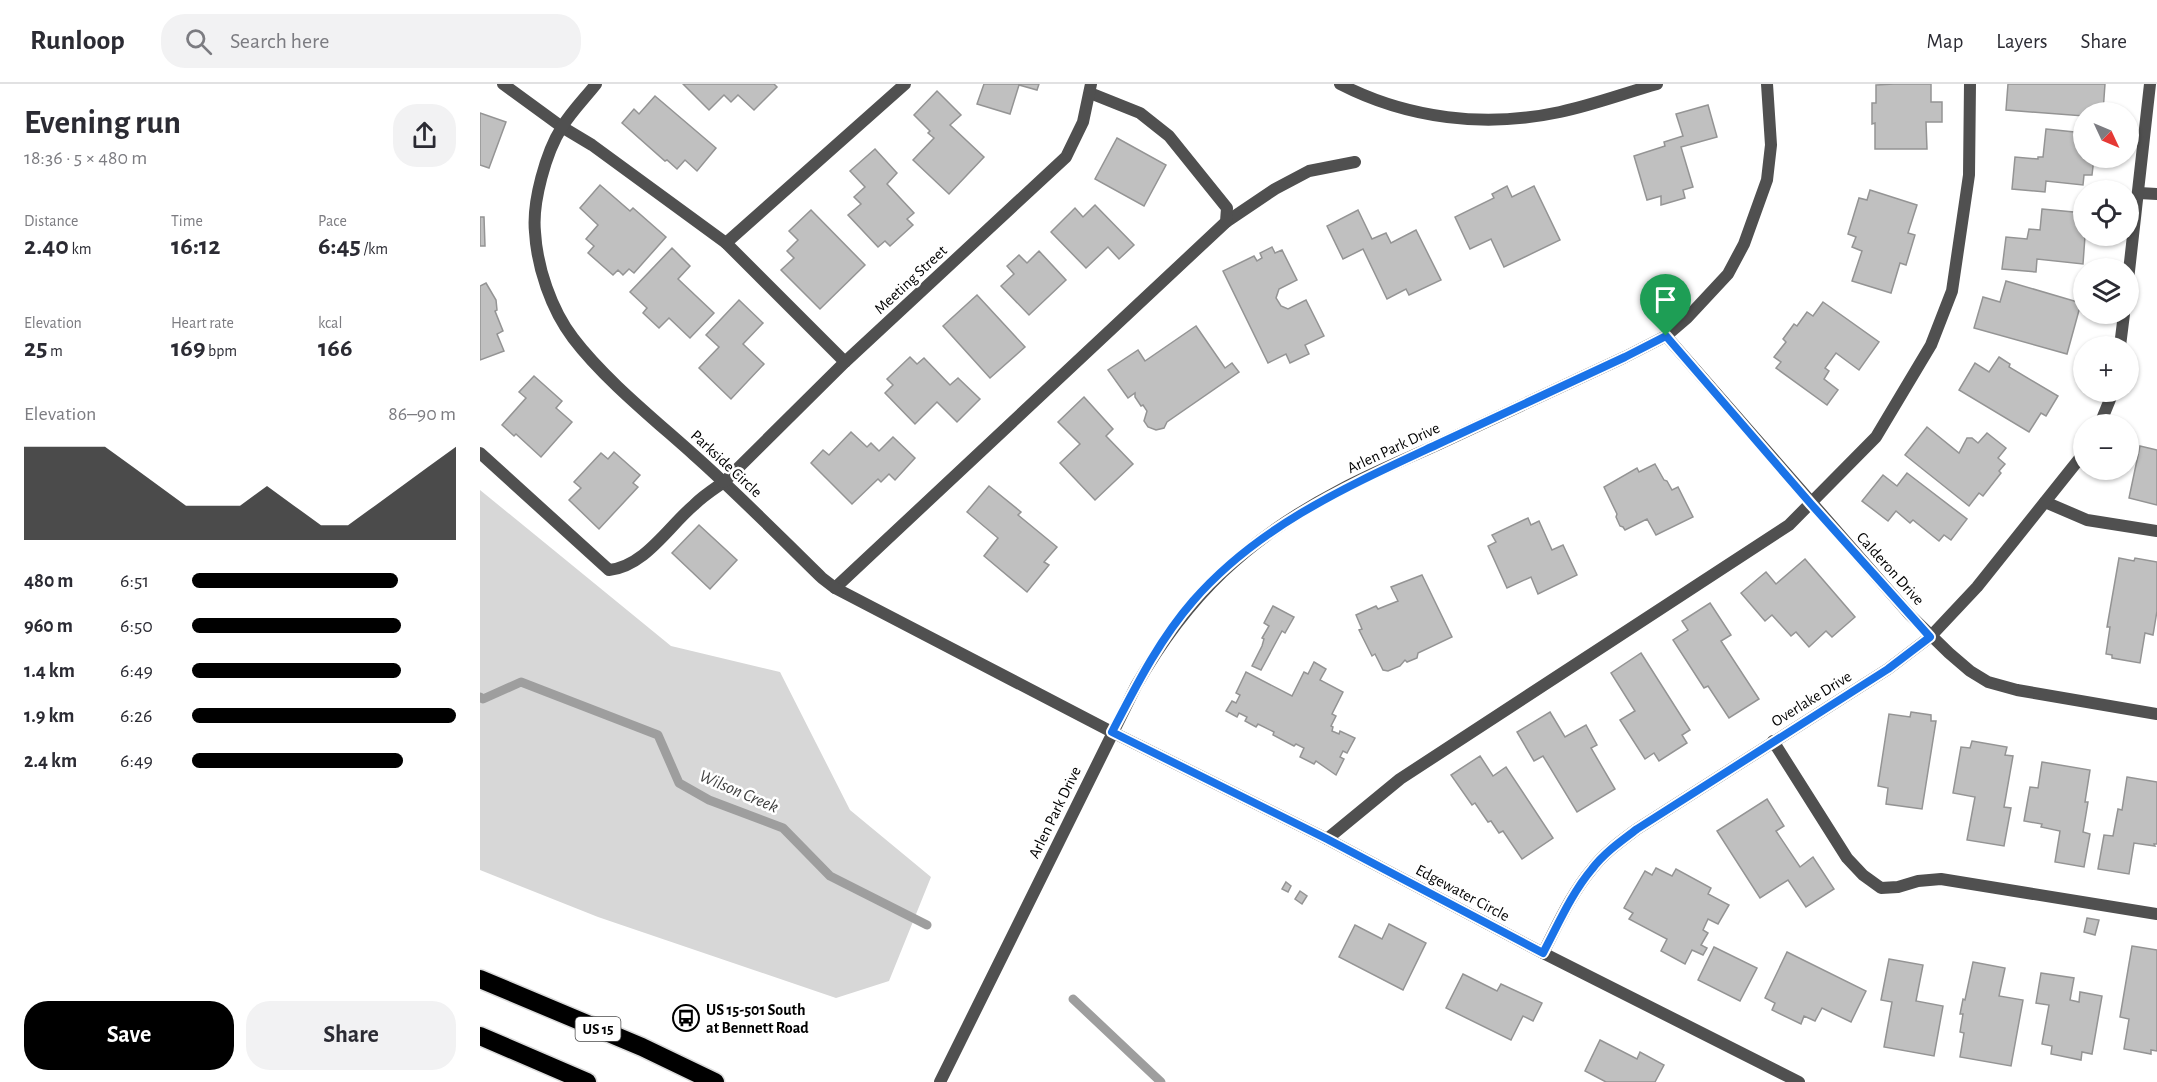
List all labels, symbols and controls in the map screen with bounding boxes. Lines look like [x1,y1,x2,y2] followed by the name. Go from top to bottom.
[161,14,581,68] search box
[182,25,215,58] icon: search
[30,27,125,55] text: Runloop
[230,30,329,52] text: Search here
[1927,31,1963,52] text: Map
[1996,31,2047,52] text: Layers
[2080,31,2127,52] text: Share
[2073,102,2139,168] north arrow
[2073,102,2139,480] map controls
[393,104,456,167] button: share
[24,107,181,140] text: Evening run
[24,148,147,168] text: 18:36 · 5 × 480 m
[2073,180,2139,246] button: locate
[24,213,78,229] text: Distance
[171,213,203,229] text: Time
[318,213,347,229] text: Pace
[24,233,69,259] text: 2.40
[171,233,220,259] text: 16:12
[318,233,361,259] text: 6:45
[69,241,92,257] text: km
[361,241,388,257] text: /km
[871,242,950,317] street label: Meeting Street
[2073,258,2139,324] button: layers
[1640,274,1691,336] pin
[1649,283,1682,316] icon: arrive
[24,315,82,331] text: Elevation
[171,315,234,331] text: Heart rate
[318,315,342,331] text: kcal
[24,335,47,361] text: 25
[171,335,205,361] text: 169
[318,335,352,361] text: 166
[2073,336,2139,402] button: +
[47,343,63,359] text: m
[205,343,237,359] text: bpm
[24,404,96,424] text: Elevation
[388,404,456,424] text: 86–90 m
[2073,414,2139,480] button: −
[1345,420,1442,476] street label: Arlen Park Drive
[688,427,765,500] street label: Parkside Circle
[1853,529,1927,608] street label: Calderon Drive
[24,571,74,591] text: 480 m
[120,571,149,591] text: 6:51
[24,616,73,636] text: 960 m
[120,616,153,636] text: 6:50
[24,661,75,681] text: 1.4 km
[120,661,153,681] text: 6:49
[1769,668,1854,730] street label: Overlake Drive
[24,706,75,726] text: 1.9 km
[120,706,152,726] text: 6:26
[24,751,77,771] text: 2.4 km
[120,751,153,771] text: 6:49
[1026,764,1084,861] street label: Arlen Park Drive
[696,767,781,817] water label: Wilson Creek
[1413,862,1512,924] street label: Edgewater Circle
[24,1001,234,1070] button: Save
[246,1001,456,1070] button: Share
[706,1002,809,1036] place label: US 15-501 South at Bennett Road
[671,1003,701,1033] bus stop icon: US 15-501 South at Bennett Road
[576,1017,620,1041] road number: US 15

